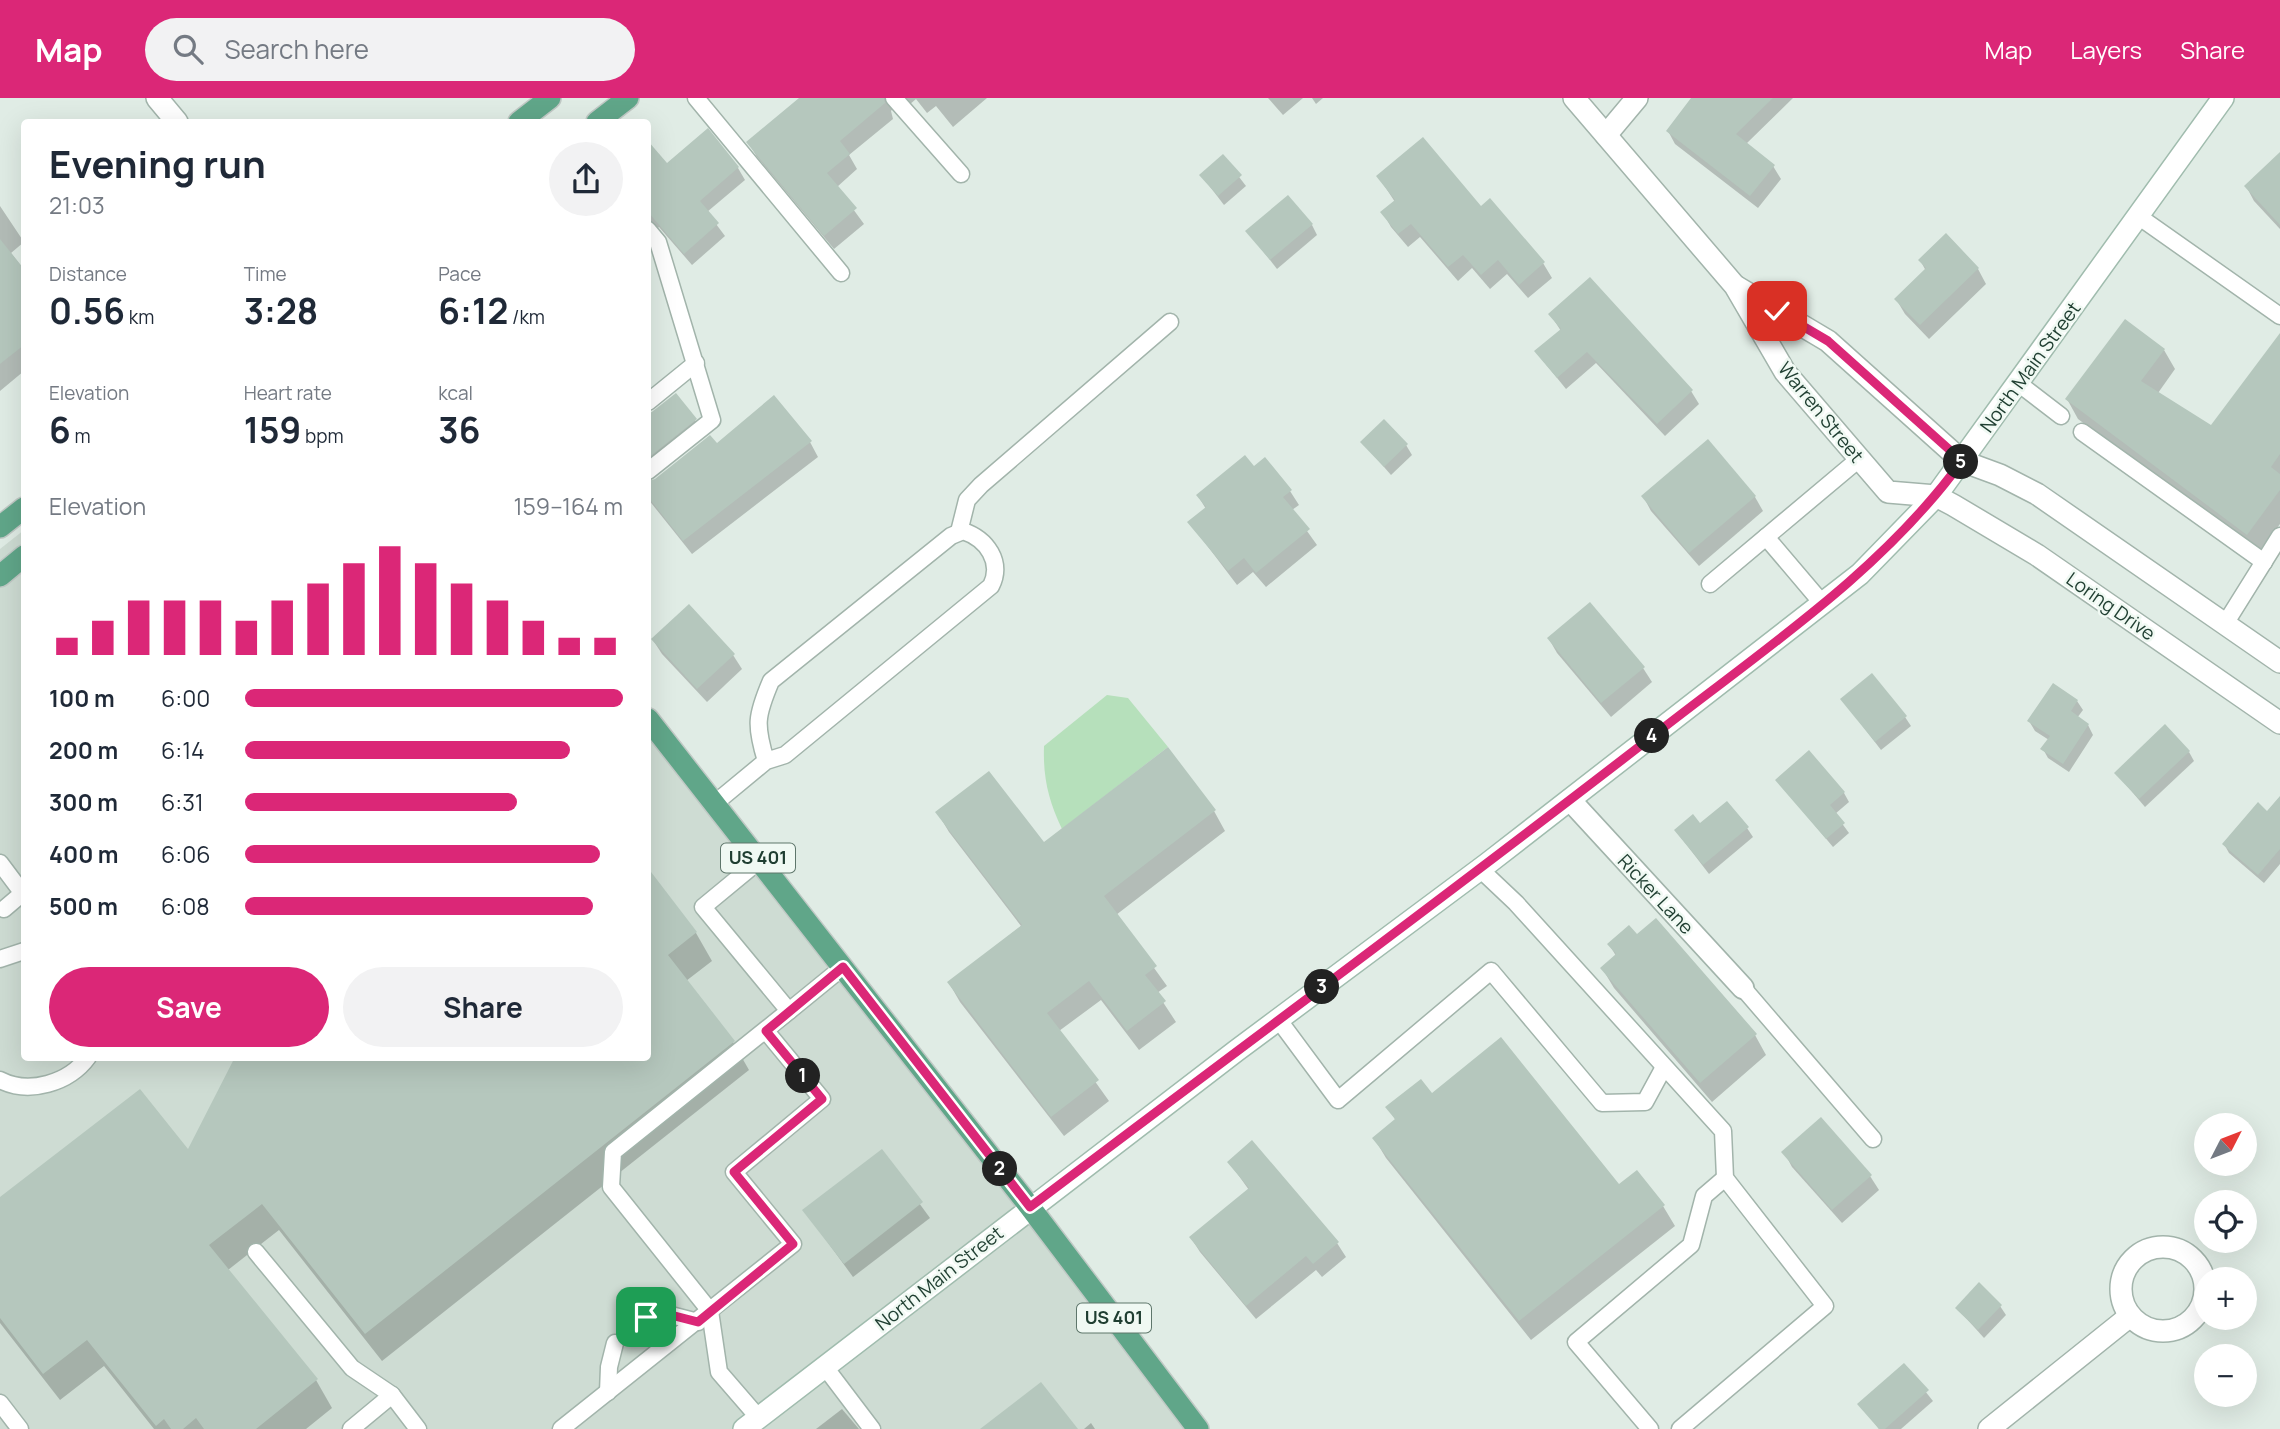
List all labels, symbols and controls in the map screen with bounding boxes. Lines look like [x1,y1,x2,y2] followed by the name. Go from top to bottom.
[145,18,635,81] search box
[35,27,103,72] text: Map
[169,30,207,68] icon: search
[225,31,369,67] text: Search here
[1985,33,2032,66] text: Map
[2070,33,2142,66] text: Layers
[2180,33,2245,66] text: Share
[49,137,266,189] text: Evening run
[549,142,623,216] button: share
[49,189,105,221] text: 21:03
[49,261,127,287] text: Distance
[244,261,287,287] text: Time
[438,261,481,287] text: Pace
[1747,281,1807,341] pin
[49,287,125,335] text: 0.56
[244,287,318,335] text: 3:28
[438,287,508,335] text: 6:12
[1758,292,1796,330] icon: check
[1974,296,2086,438] street label: North Main Street
[125,304,154,330] text: km
[508,304,545,330] text: /km
[1772,356,1870,468] street label: Warren Street
[49,380,129,406] text: Elevation
[244,380,332,406] text: Heart rate
[438,380,473,406] text: kcal
[49,406,71,454] text: 6
[244,406,301,454] text: 159
[438,406,480,454] text: 36
[71,423,91,449] text: m
[301,423,344,449] text: bpm
[1944,444,1979,480] pin: 5
[1955,448,1966,474] text: 5
[49,490,146,522] text: Elevation
[514,490,623,522] text: 159–164 m
[2061,566,2161,646] street label: Loring Drive
[49,682,115,714] text: 100 m
[161,682,210,714] text: 6:00
[1634,718,1670,754] pin: 4
[1646,722,1657,748] text: 4
[49,734,118,766] text: 200 m
[161,734,205,766] text: 6:14
[49,786,118,818] text: 300 m
[161,786,204,818] text: 6:31
[49,838,119,870] text: 400 m
[161,838,210,870] text: 6:06
[721,844,795,872] road number: US 401
[1612,848,1700,940] street label: Ricker Lane
[49,890,118,922] text: 500 m
[161,890,210,922] text: 6:08
[49,967,329,1047] button: Save
[343,967,623,1047] button: Share
[1304,970,1340,1004] pin: 3
[1316,973,1327,999] text: 3
[786,1058,820,1094] pin: 1
[798,1062,807,1088] text: 1
[2194,1113,2258,1176] north arrow
[2194,1113,2257,1407] map controls
[982,1152,1018,1186] pin: 2
[994,1155,1005,1181] text: 2
[2194,1190,2257,1253] button: locate
[870,1220,1008,1336] street label: North Main Street
[2194,1267,2257,1330] button: +
[616,1287,676,1347] pin
[627,1298,665,1336] icon: arrive
[1077,1303,1151,1332] road number: US 401
[2194,1344,2257,1407] button: −

